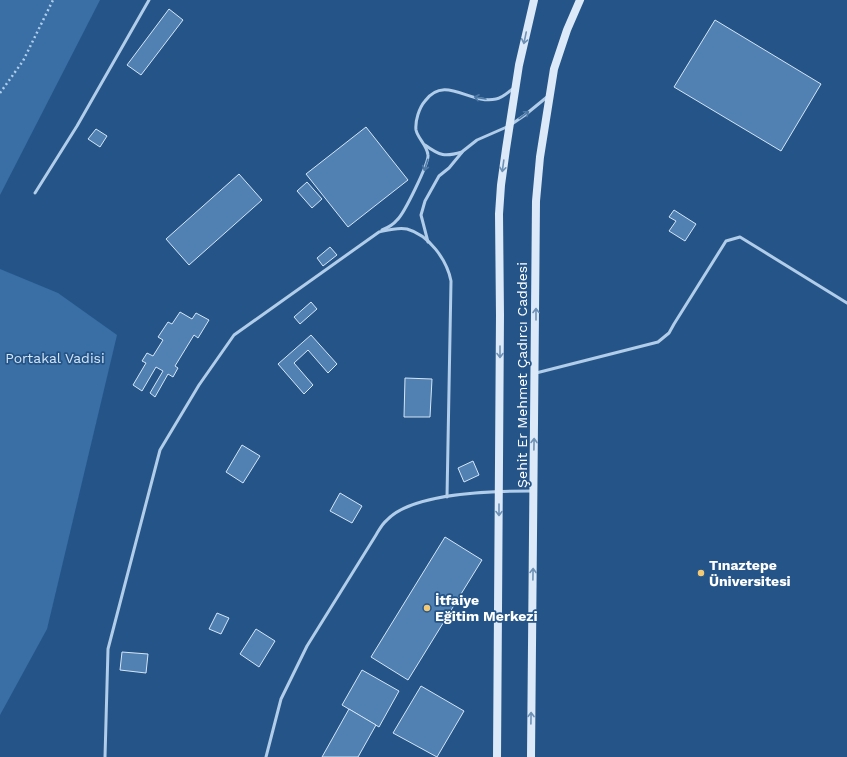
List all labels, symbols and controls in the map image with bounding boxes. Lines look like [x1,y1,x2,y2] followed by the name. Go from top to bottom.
[520,31,528,44] one-way arrow
[474,94,487,102] one-way arrow
[519,111,530,120] one-way arrow
[421,158,429,170] one-way arrow
[499,159,507,172] one-way arrow
[514,262,530,488] street label: Şehit Er Mehmet Çadırcı Caddesi
[532,308,539,321] one-way arrow
[496,345,503,358] one-way arrow
[5,350,105,366] park label: Portakal Vadisi
[530,438,538,451] one-way arrow
[495,503,503,516] one-way arrow
[709,557,791,589] place label: Tınaztepe Üniversitesi
[529,568,537,581] one-way arrow
[696,568,706,578] marker: Tınaztepe Üniversitesi
[435,592,538,624] place label: İtfaiye Eğitim Merkezi
[422,603,432,613] marker: İtfaiye Eğitim Merkezi
[527,712,535,725] one-way arrow

